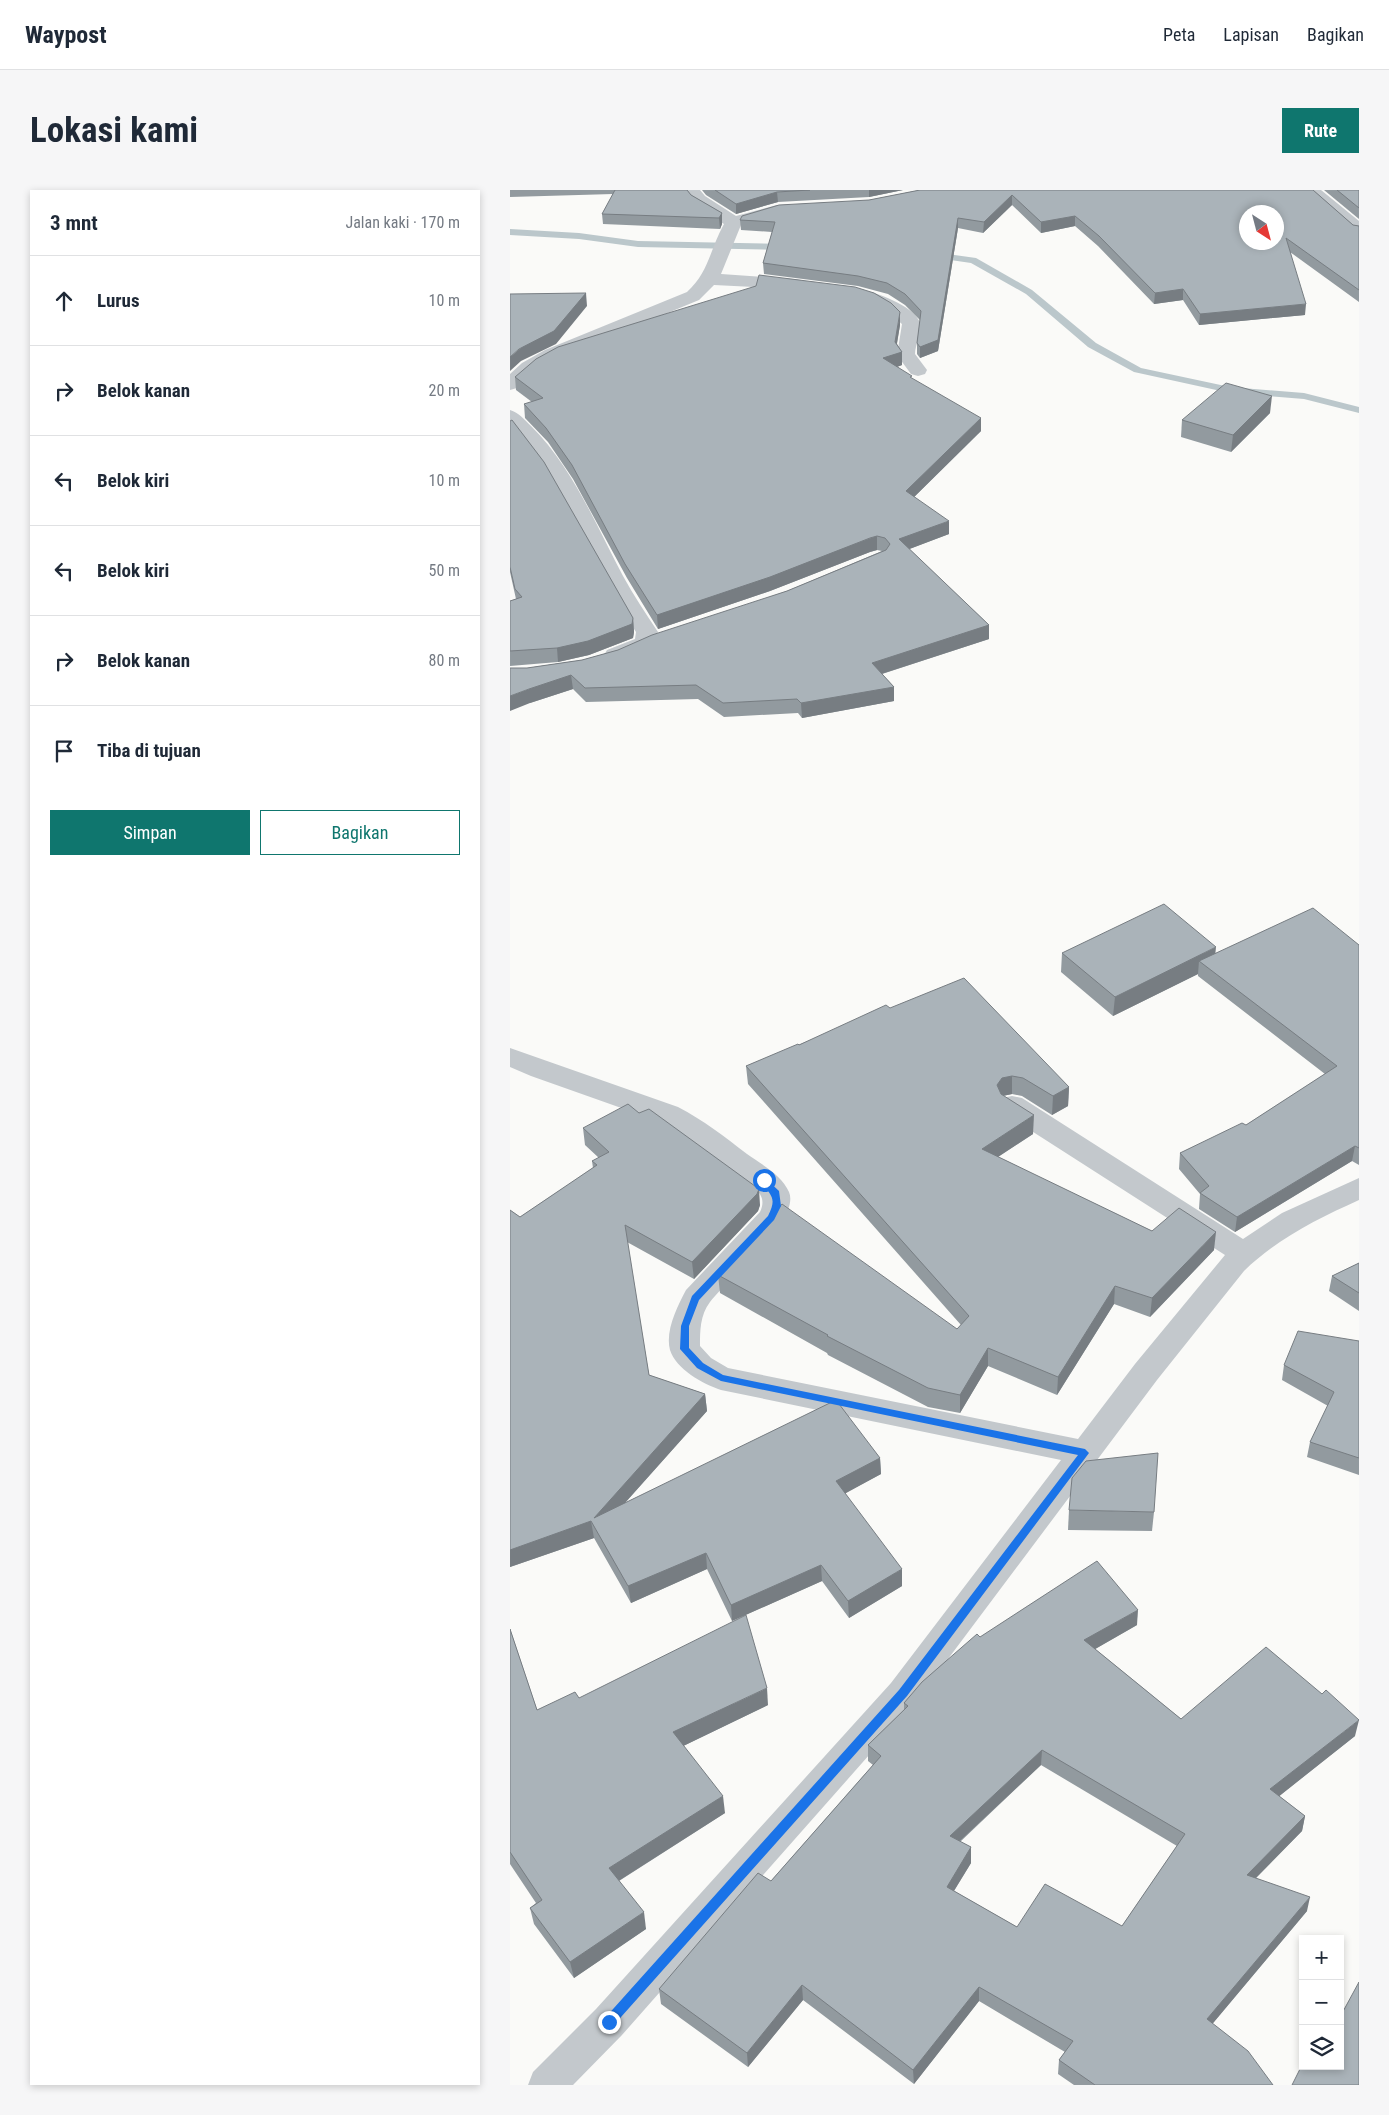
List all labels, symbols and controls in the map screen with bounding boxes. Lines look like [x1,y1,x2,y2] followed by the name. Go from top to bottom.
[25,21,107,49] text: Waypost
[1163,24,1195,45] text: Peta
[1223,24,1279,45] text: Lapisan
[1307,24,1364,45] text: Bagikan
[1282,108,1359,153] button: Rute
[30,110,198,151] text: Lokasi kami
[1239,205,1284,250] north arrow
[50,211,98,235] text: 3 mnt
[345,213,460,232] text: Jalan kaki · 170 m
[50,287,78,315] icon: ahead
[97,289,140,312] text: Lurus
[428,291,460,310] text: 10 m
[50,377,78,405] icon: right
[97,379,190,402] text: Belok kanan
[428,381,460,400] text: 20 m
[50,467,78,495] icon: left
[97,469,169,492] text: Belok kiri
[428,471,460,490] text: 10 m
[50,557,78,585] icon: left
[97,559,169,582] text: Belok kiri
[428,561,460,580] text: 50 m
[50,647,78,675] icon: right
[97,649,190,672] text: Belok kanan
[428,651,460,670] text: 80 m
[50,737,78,765] icon: arrive
[97,739,201,762] text: Tiba di tujuan
[50,810,250,855] button: Simpan
[260,810,460,855] button: Bagikan
[753,1169,776,1192] route start
[1299,1935,1344,2070] map controls
[1299,1935,1344,1980] button: +
[1299,1980,1344,2025] button: −
[598,2011,621,2034] route end
[1299,2025,1344,2070] button: layers

